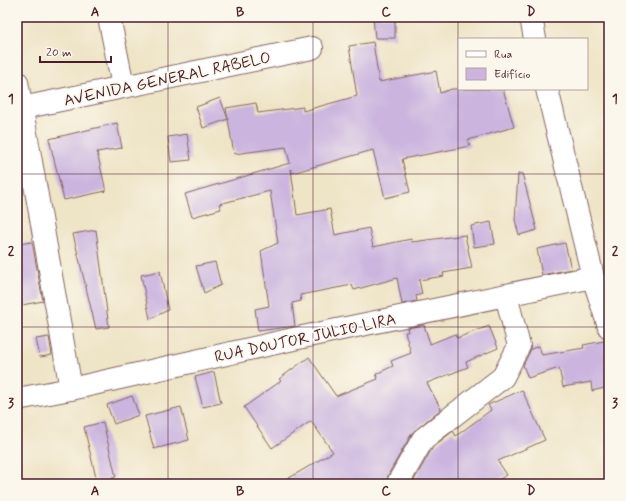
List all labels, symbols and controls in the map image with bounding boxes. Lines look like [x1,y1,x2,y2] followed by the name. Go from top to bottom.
[91,4,99,21] text: A
[236,4,245,21] text: B
[381,4,391,21] text: C
[527,4,536,21] text: D
[40,38,111,64] scale bar
[458,38,588,90] legend
[46,45,72,61] text: 20 m
[62,47,273,112] street label: AVENIDA GENERAL RABELO
[494,47,512,63] text: Rua
[494,67,530,83] text: Edifício
[8,91,14,108] text: 1
[612,91,618,108] text: 1
[8,243,15,260] text: 2
[612,243,619,260] text: 2
[213,309,398,368] street label: RUA DOUTOR JULIO LIRA
[8,395,14,412] text: 3
[612,395,618,412] text: 3
[91,483,99,500] text: A
[236,483,245,500] text: B
[381,483,391,500] text: C
[527,483,536,500] text: D

